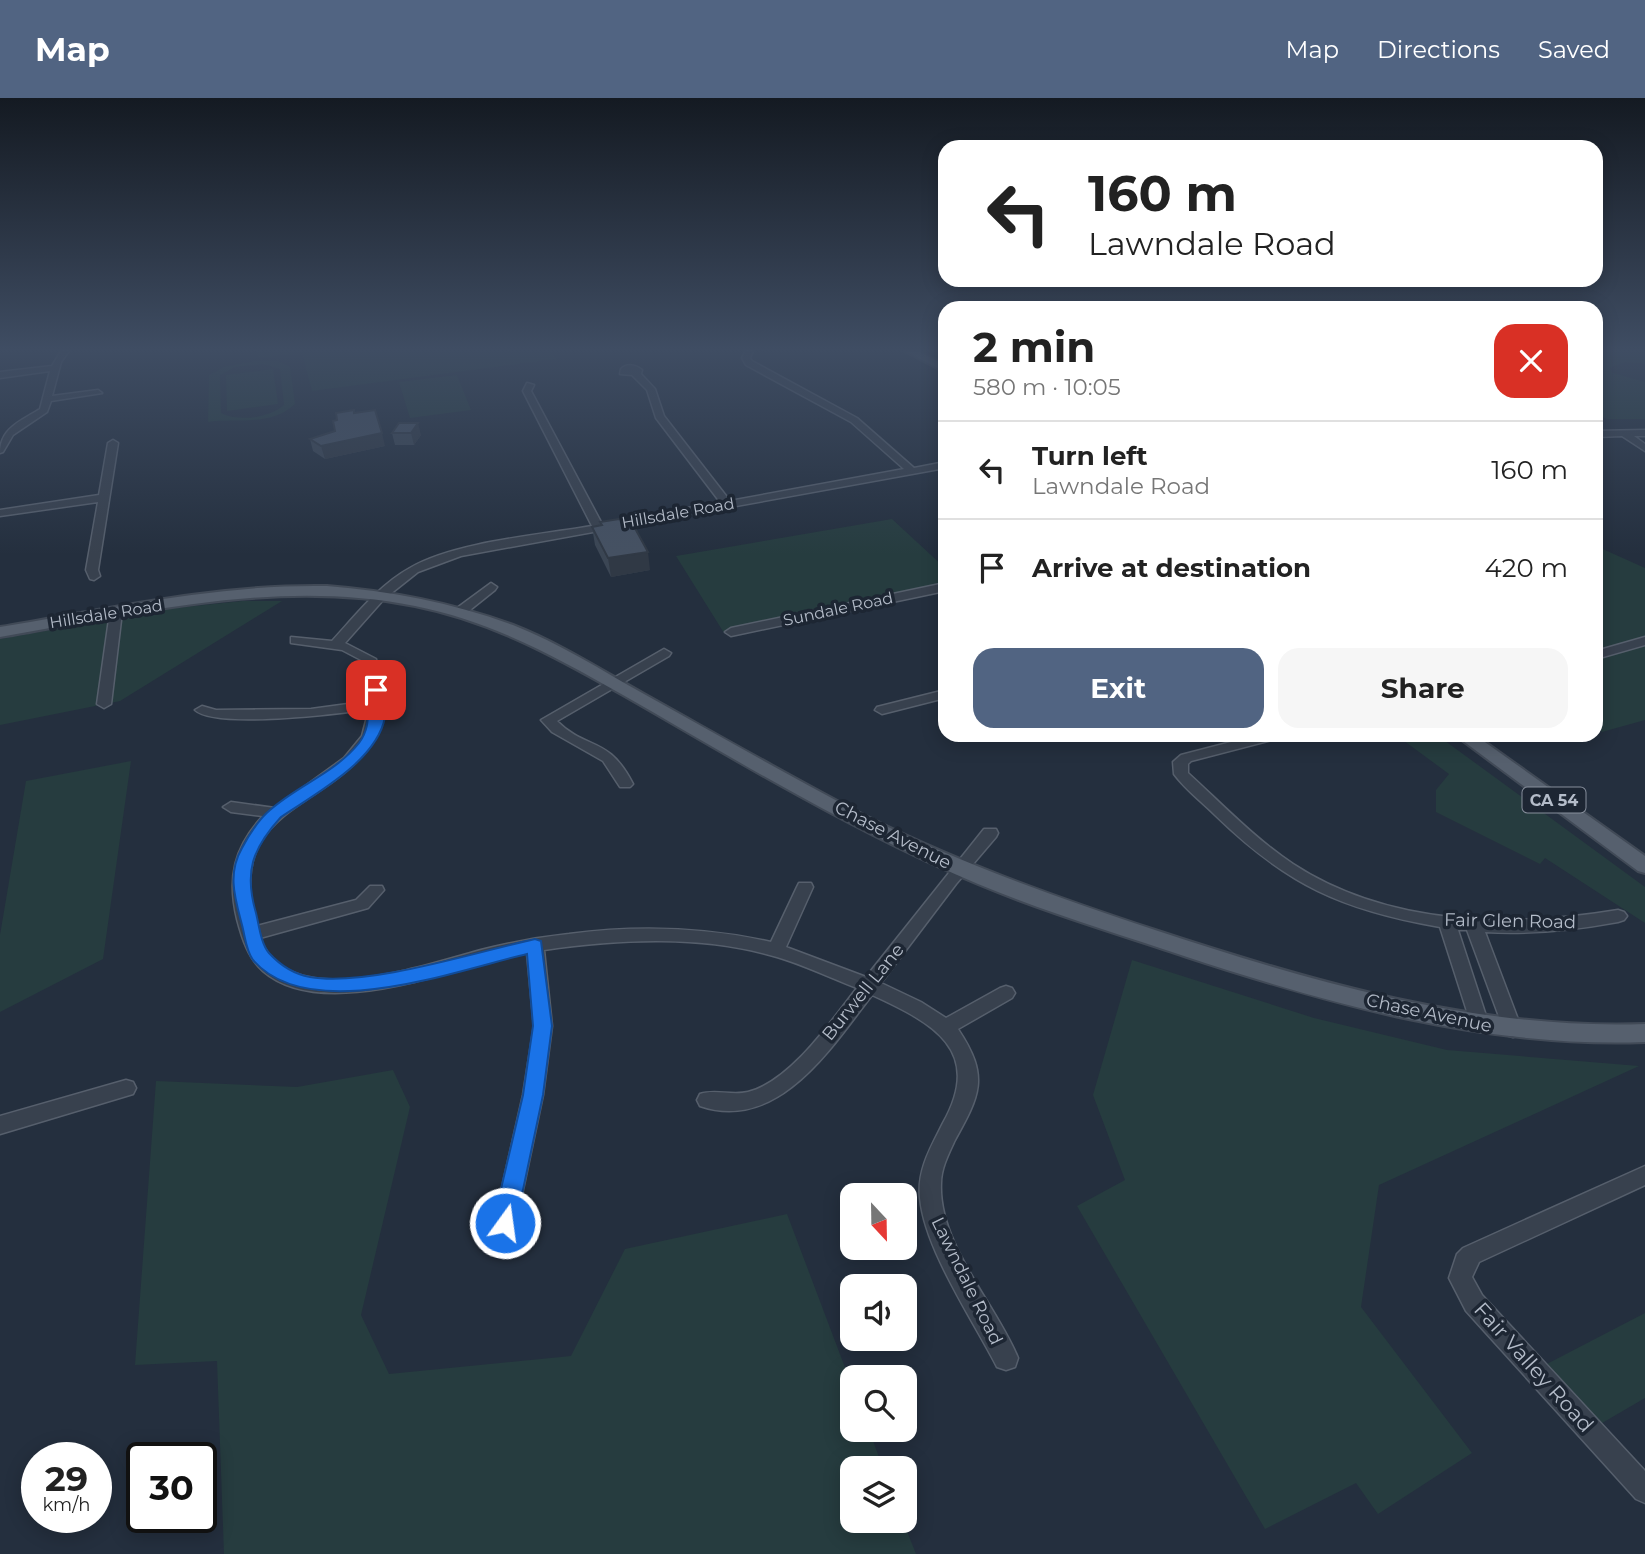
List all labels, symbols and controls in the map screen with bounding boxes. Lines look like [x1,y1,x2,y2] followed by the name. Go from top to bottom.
[35,29,110,69] text: Map
[1286,35,1339,64] text: Map
[1377,35,1500,64] text: Directions
[1538,35,1610,64] text: Saved
[1088,164,1237,223] text: 160 m
[973,168,1064,259] icon: left
[1088,224,1336,263] text: Lawndale Road
[973,321,1095,373] text: 2 min
[1494,324,1568,398] button: close
[973,373,1121,401] text: 580 m · 10:05
[1032,440,1148,472] text: Turn left
[973,451,1011,489] icon: left
[1491,454,1568,486] text: 160 m
[1032,472,1210,500] text: Lawndale Road
[620,494,736,532] street label: Hillsdale Road
[973,549,1011,587] icon: arrive
[1032,552,1311,584] text: Arrive at destination
[1485,552,1568,584] text: 420 m
[781,588,895,630] street label: Sundale Road
[48,596,164,632] street label: Hillsdale Road
[973,648,1264,728] button: Exit
[1278,648,1568,728] button: Share
[346,660,406,720] pin
[357,671,395,709] icon: arrive
[1522,788,1586,813] road number: CA 54
[831,796,955,874] street label: Chase Avenue
[1444,909,1576,933] street label: Fair Glen Road
[817,939,909,1045] street label: Burwell Lane
[1364,989,1494,1037] street label: Chase Avenue
[840,1183,917,1260] north arrow
[840,1183,917,1533] map controls
[468,1186,542,1260] position arrow
[927,1214,1007,1348] street label: Lawndale Road
[840,1274,917,1351] button: sound
[1469,1297,1599,1437] street label: Fair Valley Road
[840,1365,917,1442] button: search
[126,1442,217,1533] speed limit sign: 30
[840,1456,917,1533] button: layers
[45,1457,88,1500] text: 29
[42,1494,91,1516] text: km/h

